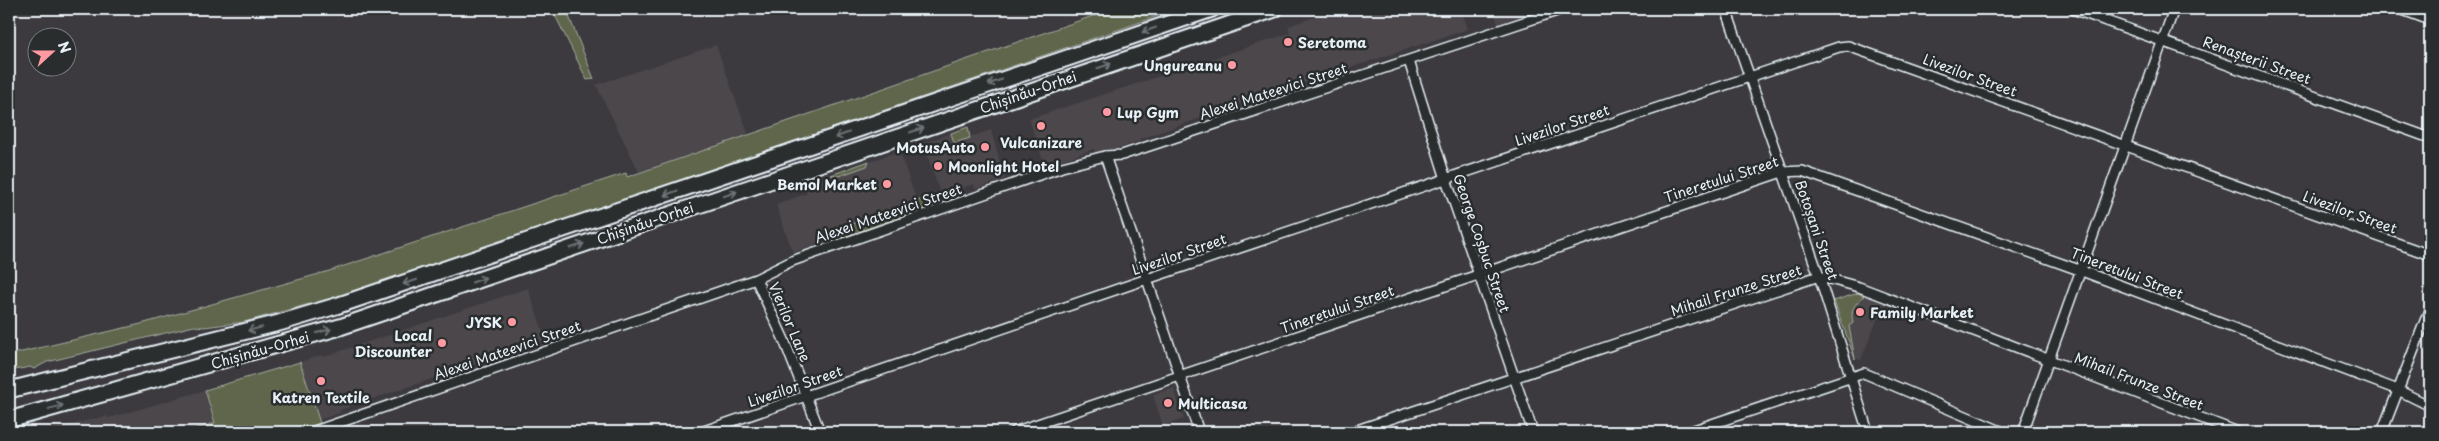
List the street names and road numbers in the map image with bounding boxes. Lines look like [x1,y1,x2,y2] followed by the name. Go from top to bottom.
[2200,31,2314,89] street label: Renașterii Street
[1920,48,2020,102] street label: Livezilor Street
[1196,57,1350,125] street label: Alexei Mateevici Street
[977,66,1079,118] street label: Chișinău-Orhei
[1512,99,1612,151] street label: Livezilor Street
[1661,151,1781,207] street label: Tineretului Street
[1448,171,1516,315] street label: George Coșbuc Street
[1790,177,1844,283] street label: Botoșani Street
[812,178,965,248] street label: Alexei Mateevici Street
[2300,185,2400,239] street label: Livezilor Street
[594,197,696,249] street label: Chișinău-Orhei
[1129,228,1229,280] street label: Livezilor Street
[2068,242,2187,304] street label: Tineretului Street
[1668,259,1805,321] street label: Mihail Frunze Street
[764,279,816,365] street label: Vierilor Lane
[1277,280,1397,338] street label: Tineretului Street
[431,315,584,385] street label: Alexei Mateevici Street
[208,326,312,374] street label: Chișinău-Orhei
[2071,347,2207,415] street label: Mihail Frunze Street
[745,360,845,412] street label: Livezilor Street

